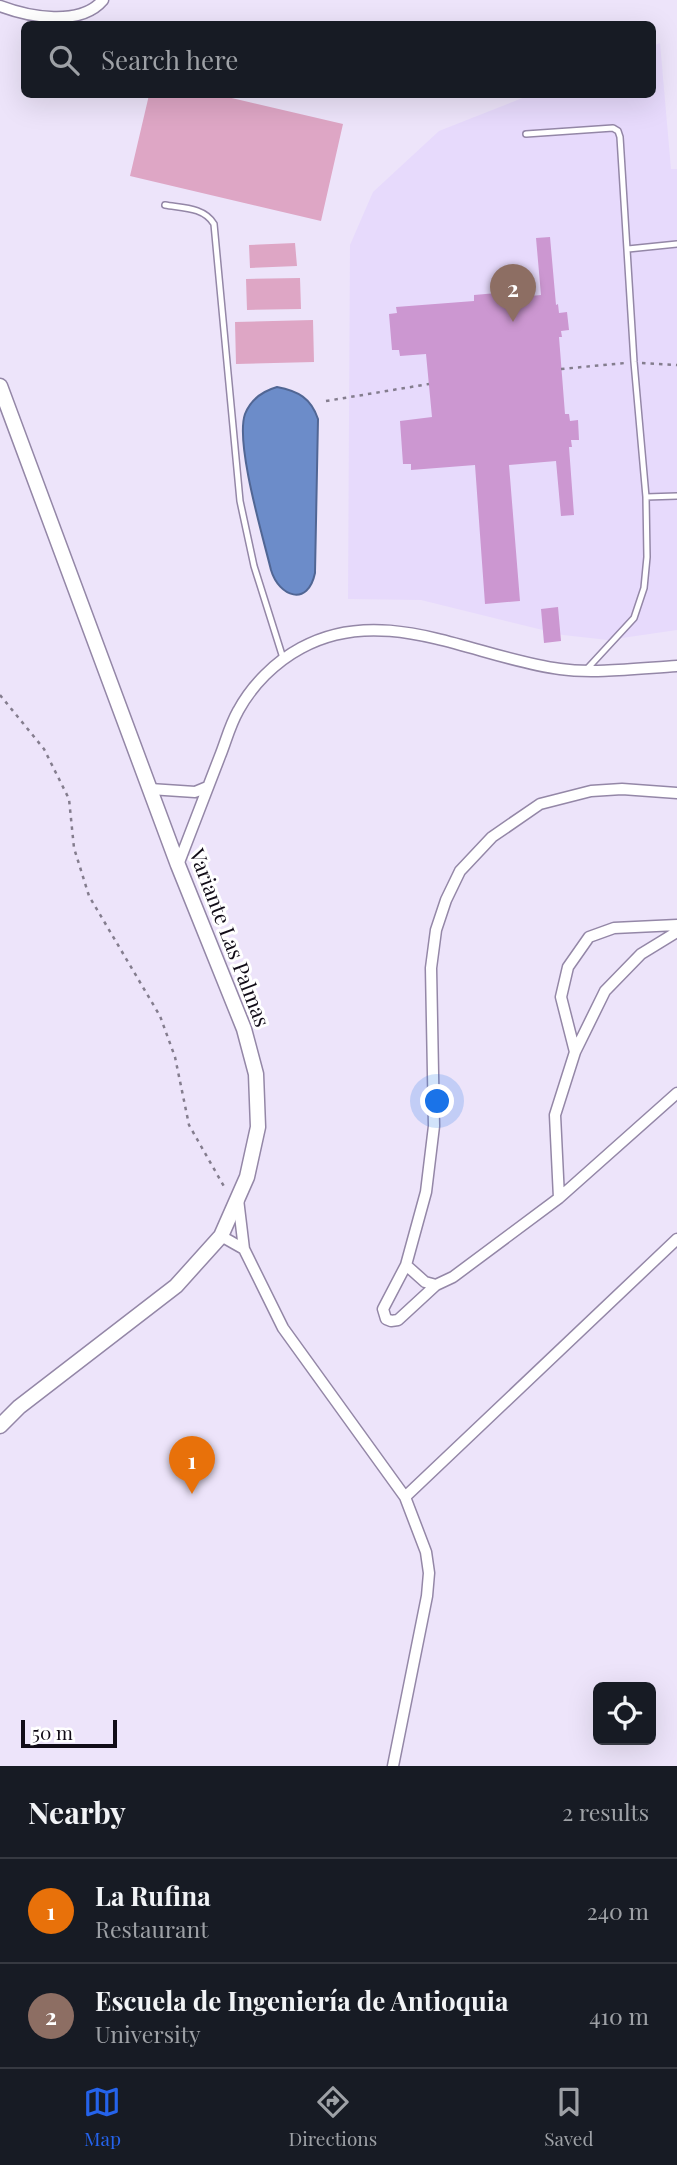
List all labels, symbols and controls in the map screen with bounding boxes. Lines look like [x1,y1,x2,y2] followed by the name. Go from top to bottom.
[21,21,656,98] search box
[45,41,83,79] icon: search
[101,42,238,77] text: Search here
[490,264,536,322] pin: 2
[184,843,278,1030] street label: Variante Las Palmas
[420,1084,454,1118] your location
[169,1436,215,1494] pin: 1
[593,1682,656,1745] map controls
[593,1682,656,1745] button: locate
[21,1717,117,1749] scale bar
[32,1719,73,1745] text: 50 m
[28,1792,126,1832] text: Nearby
[562,1796,649,1827] text: 2 results
[95,1878,211,1913] text: La Rufina
[47,1895,55,1926] text: 1
[587,1895,649,1926] text: 240 m
[95,1913,208,1944] text: Restaurant
[95,1983,508,2018] text: Escuela de Ingeniería de Antioquia
[45,2000,57,2031] text: 2
[589,2000,649,2031] text: 410 m
[95,2018,200,2049] text: University
[83,2083,121,2151] tab: Map
[288,2083,377,2151] tab: Directions
[544,2083,594,2151] tab: Saved

